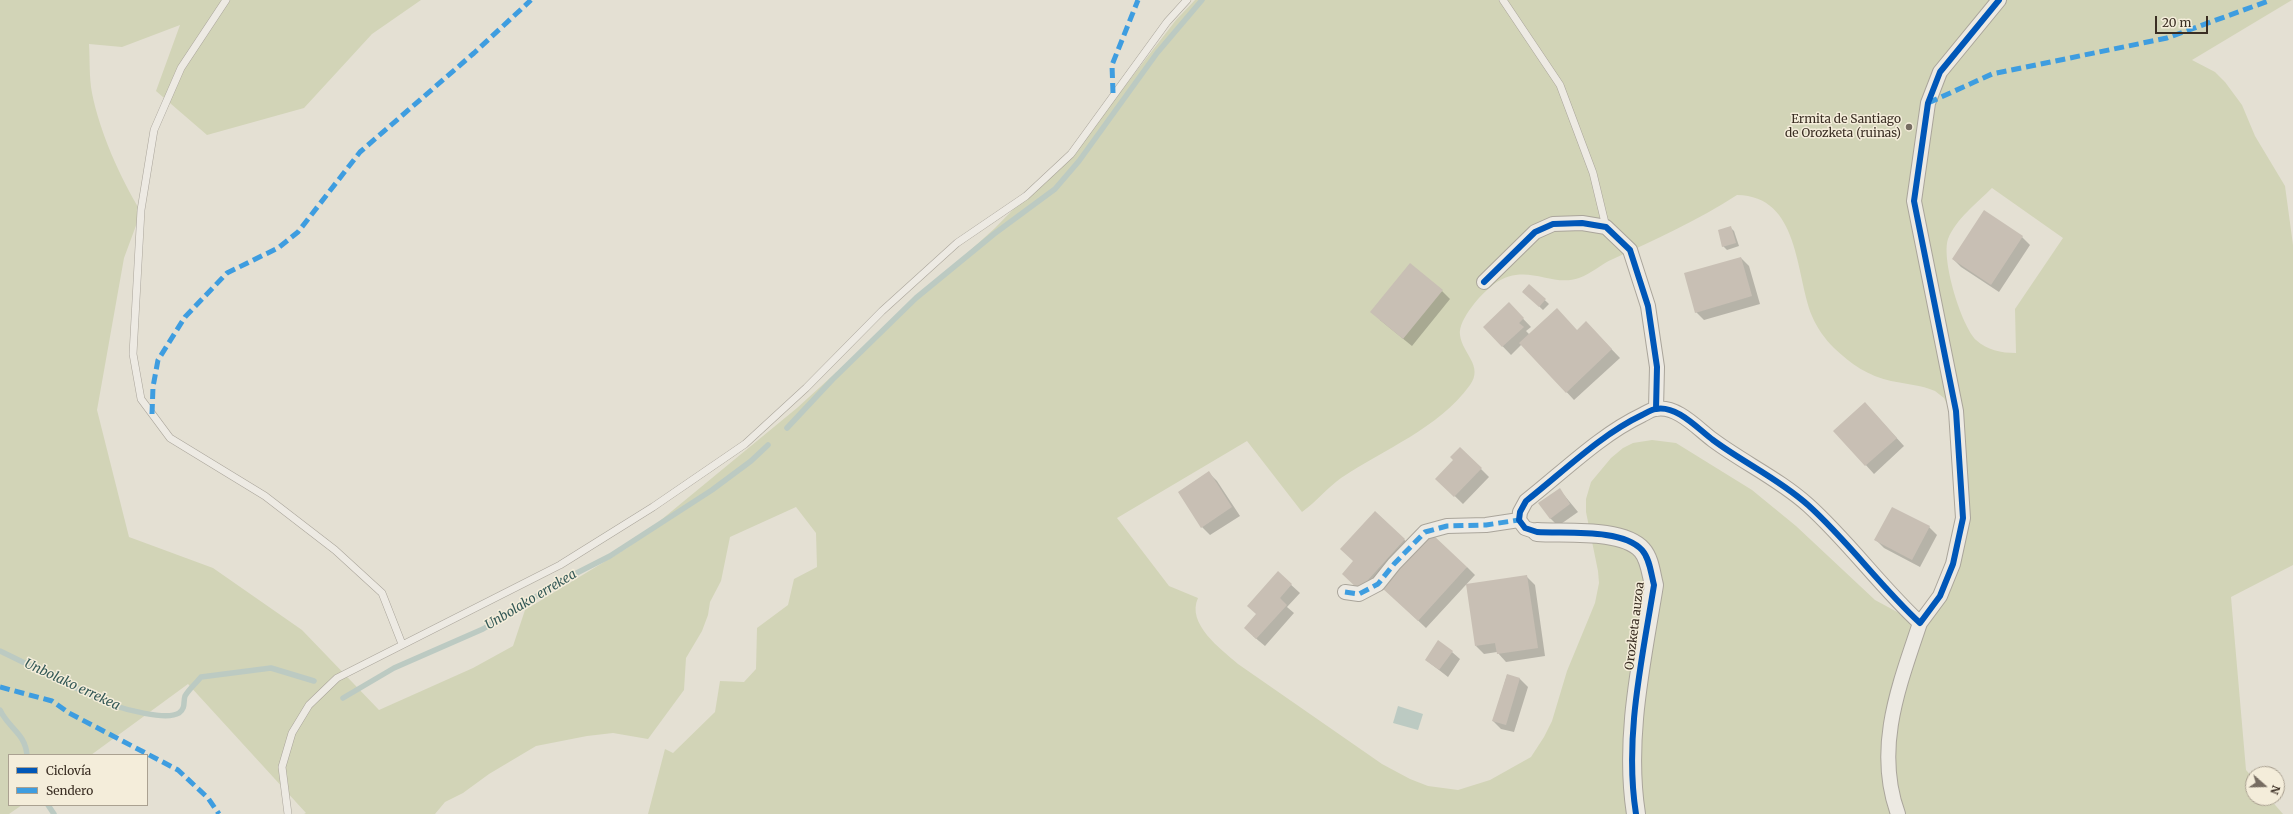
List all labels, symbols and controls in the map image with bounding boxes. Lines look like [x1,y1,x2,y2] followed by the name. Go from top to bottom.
[2157,8,2210,34] scale bar
[2162,15,2191,30] text: 20 m
[1785,113,1901,141] place label: Ermita de Santiago de Orozketa (ruinas)
[1904,122,1914,132] marker: Ermita de Santiago de Orozketa (ruinas)
[483,567,579,633] water label: Unbolako errekea
[1622,581,1648,671] street label: Orozketa auzoa
[22,656,122,714] water label: Unbolako errekea
[8,754,148,806] legend
[46,763,91,778] text: Ciclovía
[2245,766,2285,806] north arrow
[46,783,93,798] text: Sendero
[2267,783,2283,796] text: N

